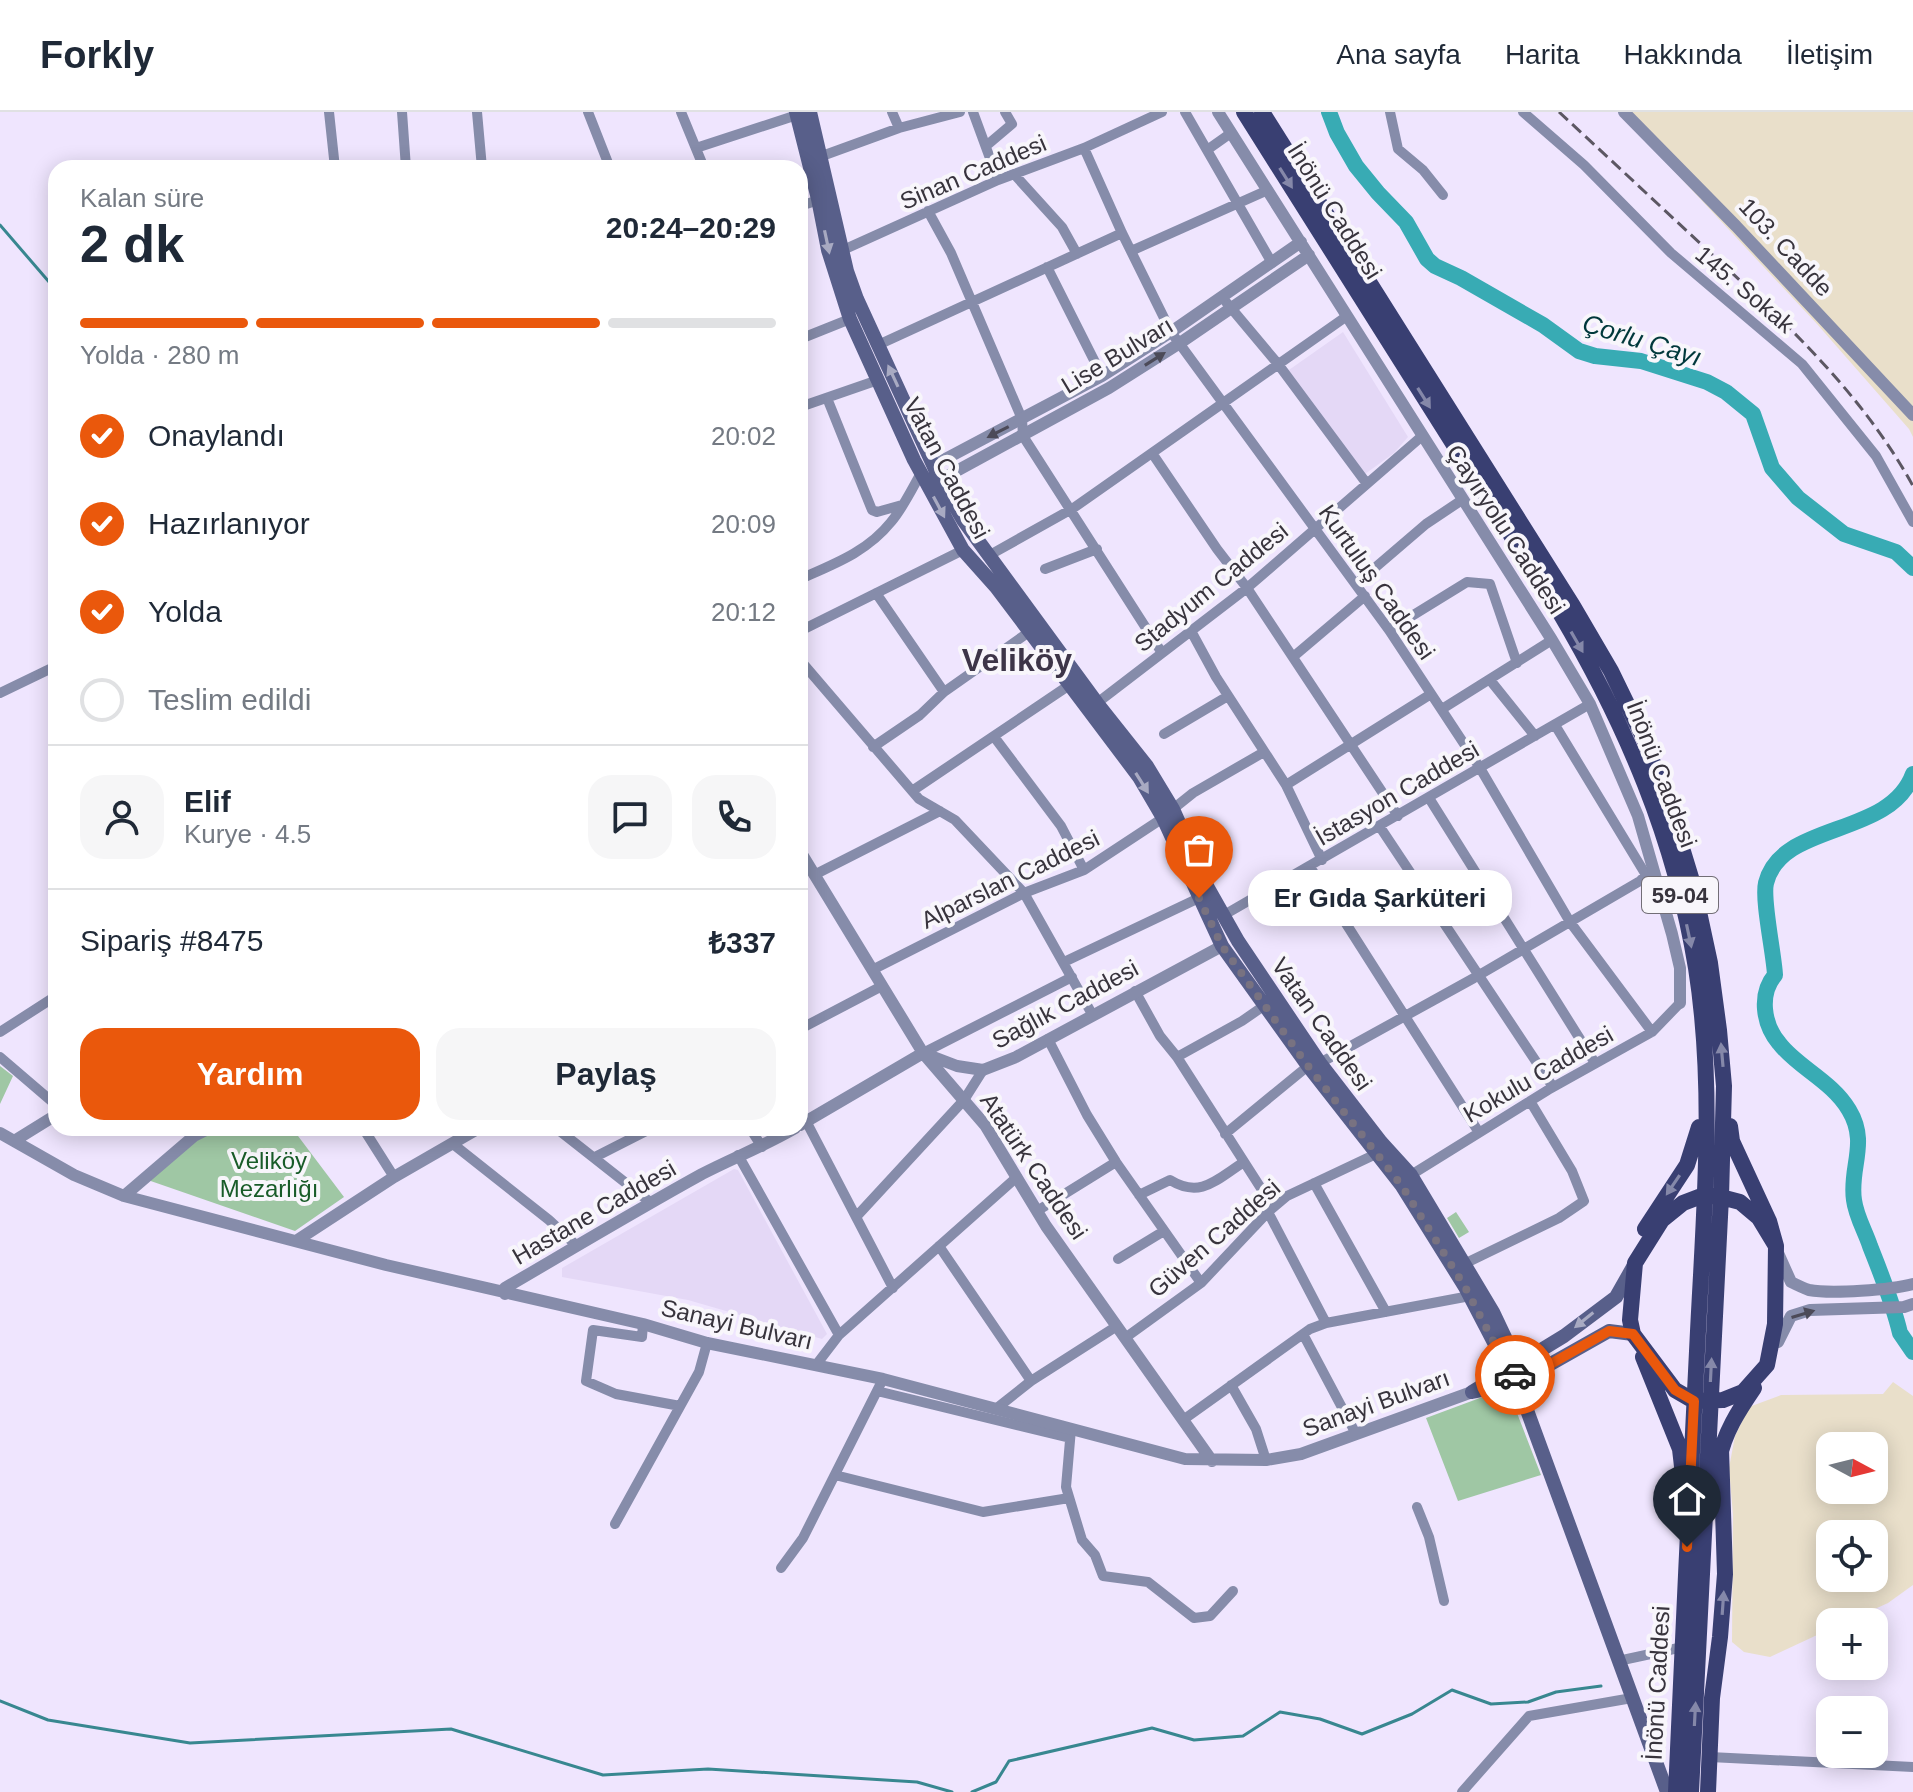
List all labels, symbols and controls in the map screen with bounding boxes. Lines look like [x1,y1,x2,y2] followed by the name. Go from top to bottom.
[40,34,154,76] text: Forkly
[1336,39,1461,70] text: Ana sayfa
[1505,39,1580,70] text: Harita
[1624,39,1742,70] text: Hakkında
[1786,39,1873,70] text: İletişim
[896,129,1050,215] street label: Sinan Caddesi
[1283,138,1387,284] street label: İnönü Caddesi
[1278,167,1292,189] one-way arrow
[80,183,204,213] text: Kalan süre
[1734,192,1838,302] street label: 103. Cadde
[606,211,776,244] text: 20:24–20:29
[80,215,184,273] text: 2 dk
[821,230,834,255] one-way arrow
[1690,240,1800,339] street label: 145. Sokak
[1579,308,1705,372] water label: Çorlu Çayı
[1056,311,1178,399] street label: Lise Bulvarı
[80,340,239,370] text: Yolda · 280 m
[1144,353,1166,367] one-way arrow
[886,364,899,388] one-way arrow
[1417,387,1431,409] one-way arrow
[899,393,995,543] street label: Vatan Caddesi
[80,414,124,458] icon: check
[148,419,285,452] text: Onaylandı
[711,421,776,451] text: 20:02
[986,425,1009,439] one-way arrow
[1441,439,1571,619] street label: Çayıryolu Caddesi
[932,495,946,518] one-way arrow
[1314,499,1440,665] street label: Kurtuluş Caddesi
[80,502,124,546] icon: check
[148,507,310,540] text: Hazırlanıyor
[711,509,776,539] text: 20:09
[1129,517,1293,657] street label: Stadyum Caddesi
[80,590,124,634] icon: check
[148,595,222,628] text: Yolda
[711,597,776,627] text: 20:12
[1570,631,1584,653] one-way arrow
[962,642,1072,678] district label: Veliköy
[148,683,311,716] text: Teslim edildi
[1622,697,1702,851] street label: İnönü Caddesi
[1311,735,1483,851] street label: İstasyon Caddesi
[1135,772,1149,794] one-way arrow
[80,775,164,859] button: person
[588,775,672,859] button: chat
[692,775,776,859] button: phone
[184,785,231,818] text: Elif
[1165,816,1233,898] pin
[184,819,311,849] text: Kurye · 4.5
[917,824,1103,934] street label: Alparslan Caddesi
[1177,828,1221,872] icon: bag
[1247,870,1511,926] callout: Er Gıda Şarküteri
[1642,877,1718,913] road number: 59-04
[1274,883,1486,913] text: Er Gıda Şarküteri
[1683,923,1696,948] one-way arrow
[80,924,263,957] text: Sipariş #8475
[709,926,776,959] text: ₺337
[1266,952,1378,1096] street label: Vatan Caddesi
[987,954,1143,1054] street label: Sağlık Caddesi
[1458,1020,1618,1128] street label: Kokulu Caddesi
[80,1028,420,1120] button: Yardım
[436,1028,776,1120] button: Paylaş
[1715,1042,1728,1067] one-way arrow
[975,1088,1093,1244] street label: Atatürk Caddesi
[220,1147,318,1202] park label: Veliköy Mezarlığı
[508,1154,680,1270] street label: Hastane Caddesi
[1143,1174,1285,1302] street label: Güven Caddesi
[1666,1175,1681,1196] one-way arrow
[659,1293,815,1355] street label: Sanayi Bulvarı
[1791,1307,1815,1320] one-way arrow
[1575,1311,1595,1328] one-way arrow
[1475,1335,1555,1415] courier
[1493,1353,1537,1397] icon: car
[1705,1357,1718,1383] one-way arrow
[1299,1364,1453,1442] street label: Sanayi Bulvarı
[1816,1432,1888,1504] north arrow
[1816,1432,1888,1768] map controls
[1653,1465,1721,1547] pin
[1665,1477,1709,1521] icon: home
[1816,1520,1888,1592] button: locate
[1717,1590,1730,1615] one-way arrow
[1639,1605,1675,1761] street label: İnönü Caddesi
[1816,1608,1888,1680] button: +
[1816,1696,1888,1768] button: −
[1688,1701,1701,1726] one-way arrow

